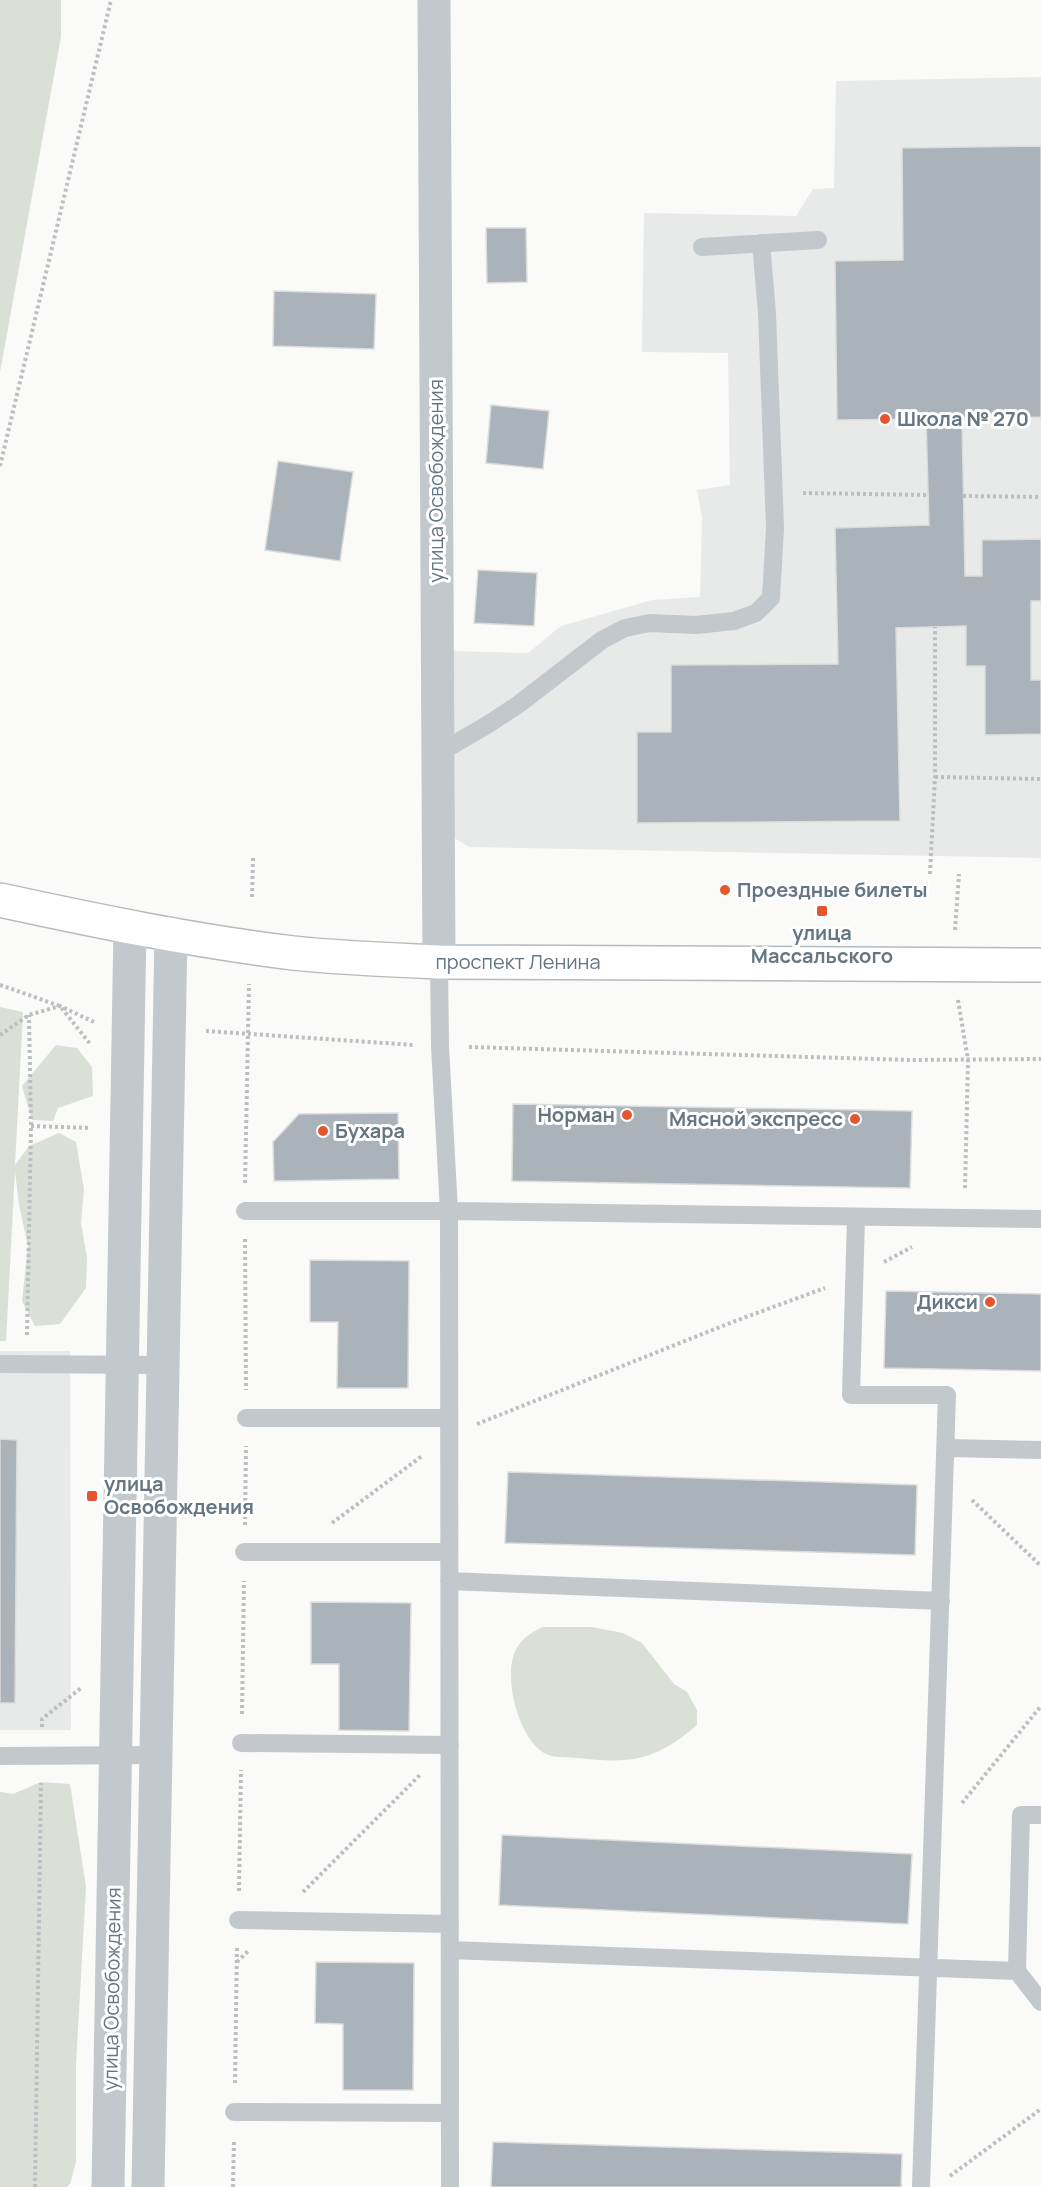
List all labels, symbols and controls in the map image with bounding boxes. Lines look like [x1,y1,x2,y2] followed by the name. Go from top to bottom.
[422,379,449,583] street label: улица Освобождения
[897,405,1029,432] place label: Школа № 270
[878,412,892,426] marker: Школа № 270
[737,876,928,903] place label: Проездные билеты
[718,883,732,897] marker: Проездные билеты
[815,904,829,918] marker: улица Массальского
[751,919,893,969] place label: улица Массальского
[435,948,601,975] street label: проспект Ленина
[537,1101,615,1128] place label: Норман
[669,1105,843,1132] place label: Мясной экспресс
[620,1108,634,1122] marker: Норман
[848,1112,862,1126] marker: Мясной экспресс
[335,1117,405,1144] place label: Бухара
[316,1124,330,1138] marker: Бухара
[917,1288,978,1315] place label: Дикси
[983,1295,997,1309] marker: Дикси
[104,1470,254,1520] place label: улица Освобождения
[85,1489,99,1503] marker: улица Освобождения
[96,1887,127,2091] street label: улица Освобождения

